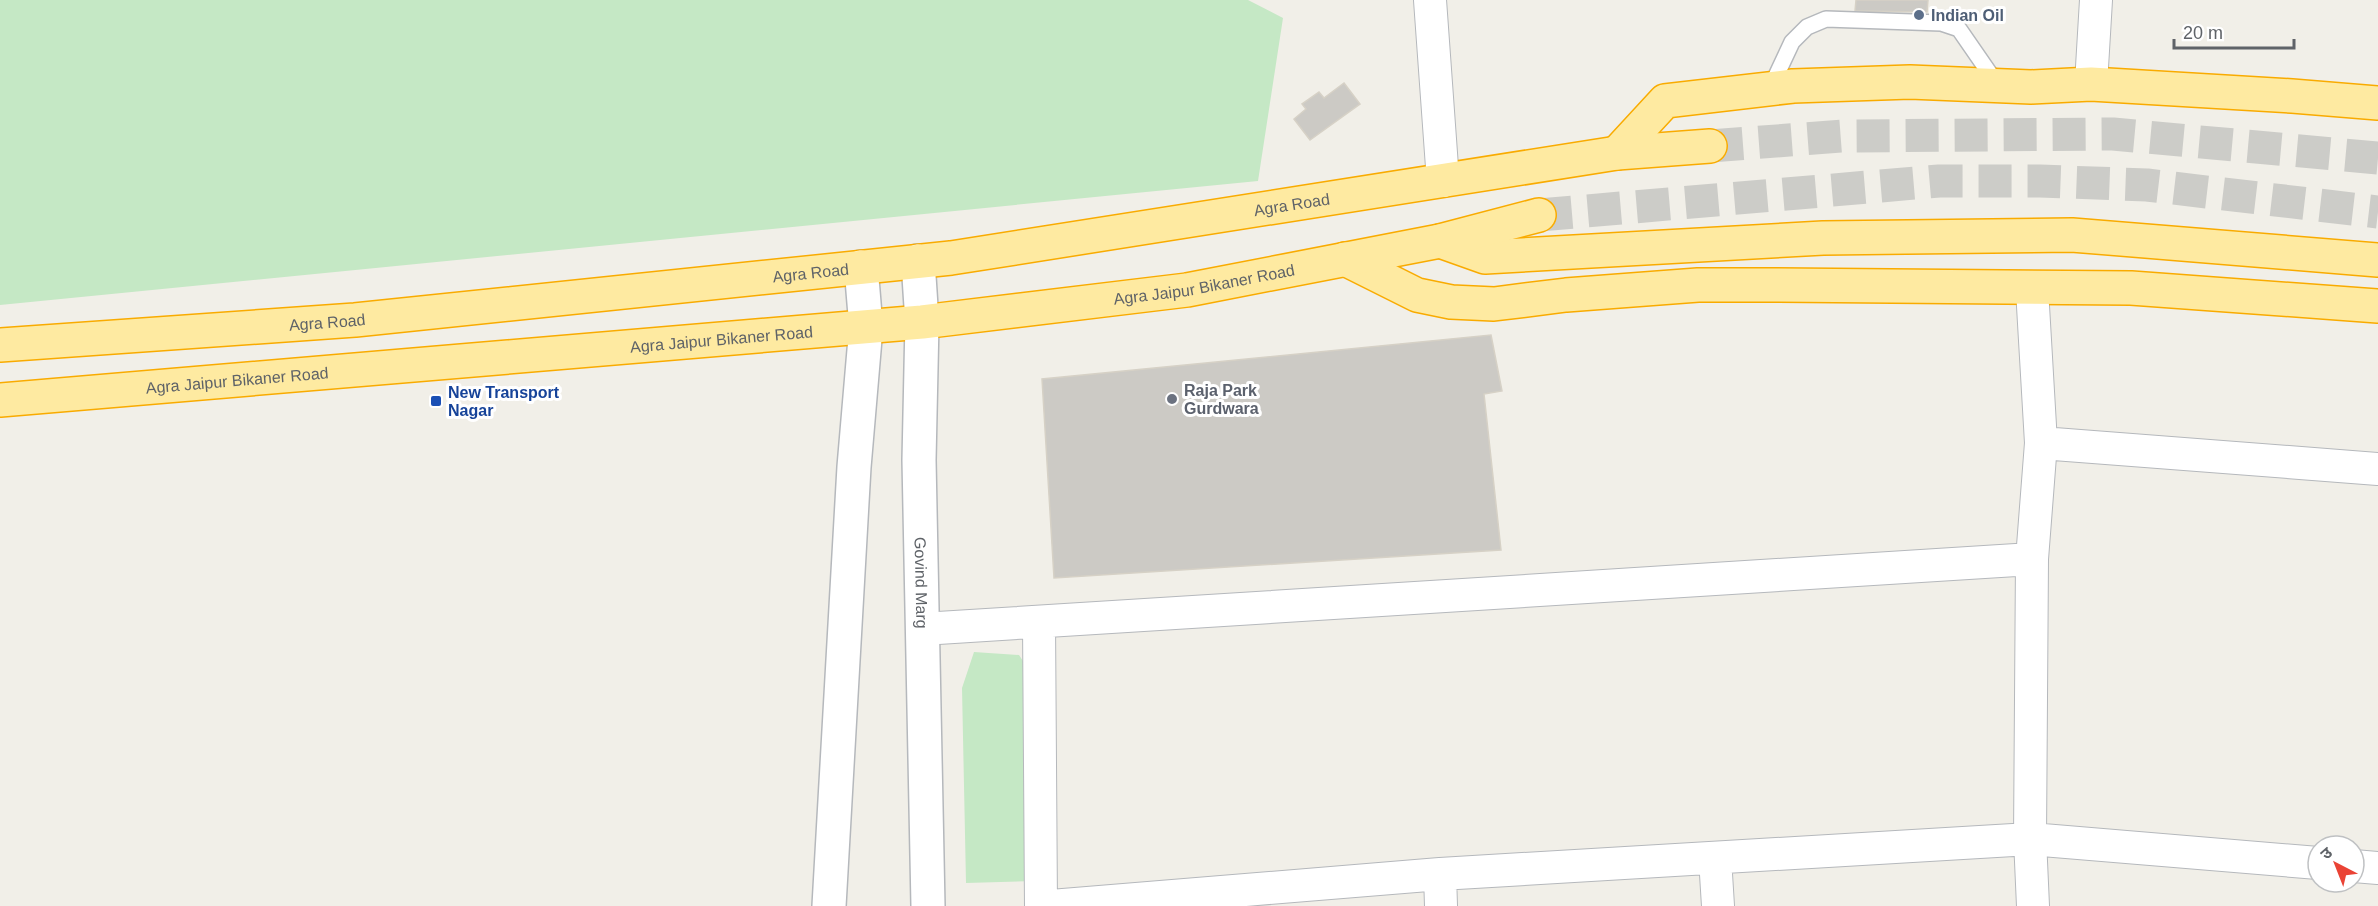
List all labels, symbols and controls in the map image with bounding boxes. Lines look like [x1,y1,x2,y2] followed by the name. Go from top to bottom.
[1931,7,2004,24] place label: Indian Oil
[1912,8,1926,22] marker: Indian Oil
[2174,12,2294,50] scale bar
[2183,23,2223,43] text: 20 m
[1253,190,1331,219] street label: Agra Road
[772,261,850,286] street label: Agra Road
[1113,261,1296,308] street label: Agra Jaipur Bikaner Road
[288,311,366,334] street label: Agra Road
[629,323,814,356] street label: Agra Jaipur Bikaner Road
[145,364,329,397] street label: Agra Jaipur Bikaner Road
[1184,382,1259,417] place label: Raja Park Gurdwara
[448,384,560,419] place label: New Transport Nagar
[1165,392,1179,406] marker: Raja Park Gurdwara
[429,394,443,408] marker: New Transport Nagar
[912,537,930,629] street label: Govind Marg
[2306,834,2366,894] north arrow
[2317,843,2336,863] text: उ

